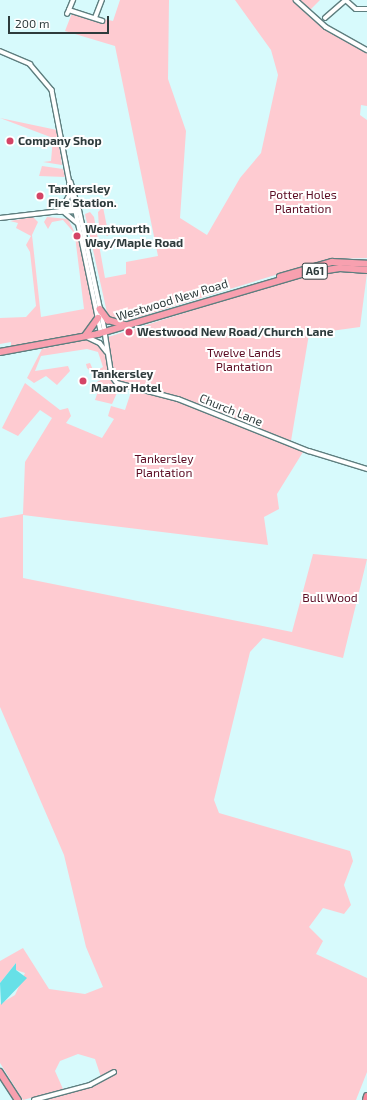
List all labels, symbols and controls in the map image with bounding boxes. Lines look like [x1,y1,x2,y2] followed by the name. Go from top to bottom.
[10,8,111,34] scale bar
[15,16,49,30] text: 200 m
[18,134,102,148] place label: Company Shop
[5,136,15,146] marker: Company Shop
[48,182,117,210] place label: Tankersley Fire Station.
[269,188,337,216] park label: Potter Holes Plantation
[35,191,45,201] marker: Tankersley Fire Station.
[85,222,183,250] place label: Wentworth Way/Maple Road
[72,231,82,241] marker: Wentworth Way/Maple Road
[301,262,329,280] road number: A61
[114,276,230,324] street label: Westwood New Road
[137,325,334,339] place label: Westwood New Road/Church Lane
[124,327,134,337] marker: Westwood New Road/Church Lane
[207,346,281,374] park label: Twelve Lands Plantation
[91,367,162,395] place label: Tankersley Manor Hotel
[78,376,88,386] marker: Tankersley Manor Hotel
[197,391,265,429] street label: Church Lane
[134,452,194,480] park label: Tankersley Plantation
[302,591,358,605] park label: Bull Wood

